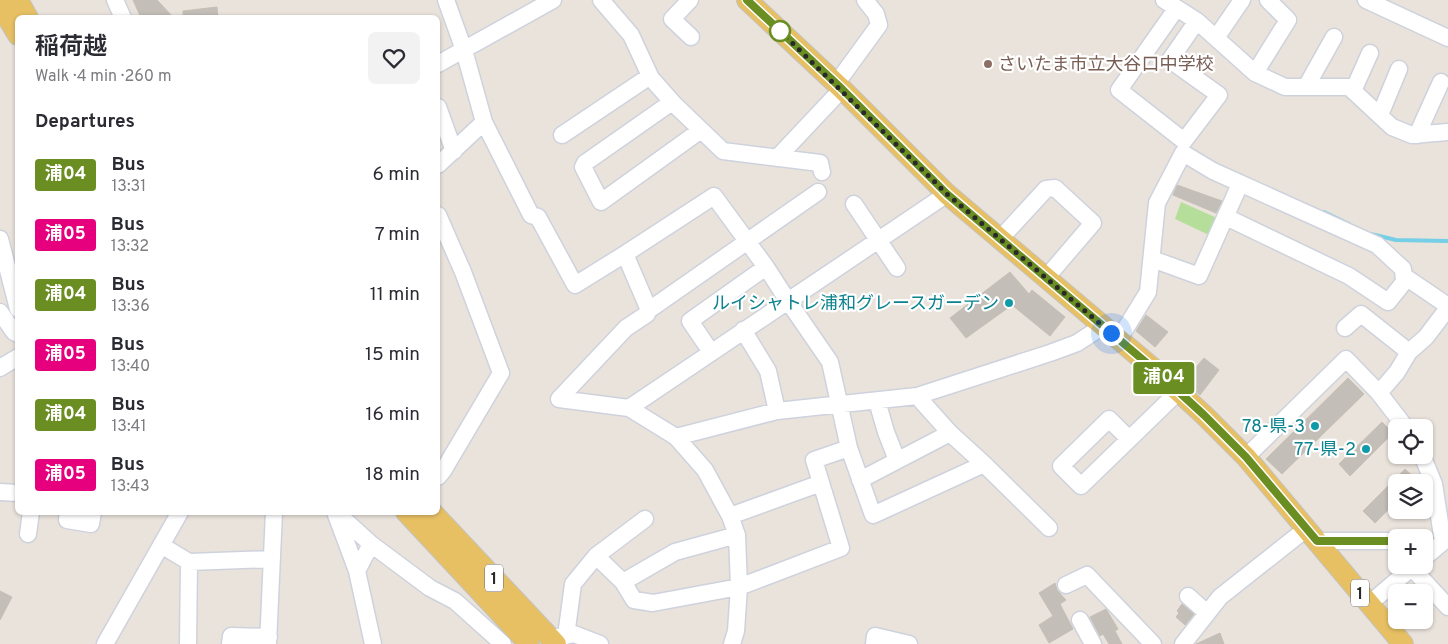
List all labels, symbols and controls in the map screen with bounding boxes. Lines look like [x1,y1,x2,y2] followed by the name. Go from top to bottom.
[769,20,791,42] unlabelled marker
[368,32,420,84] button: heart
[35,33,107,63] text: 稲荷越
[998,54,1213,77] place label: さいたま市立大谷口中学校
[982,58,994,70] marker: さいたま市立大谷口中学校
[35,67,171,87] text: Walk · 4 min · 260 m
[35,110,135,134] text: Departures
[111,153,145,177] text: Bus
[45,163,86,186] text: 浦04
[373,163,420,187] text: 6 min
[111,177,146,197] text: 13:31
[111,213,145,237] text: Bus
[45,223,86,246] text: 浦05
[375,223,420,247] text: 7 min
[111,237,149,257] text: 13:32
[111,273,145,297] text: Bus
[45,283,86,306] text: 浦04
[370,283,420,307] text: 11 min
[712,293,999,316] place label: ルイシャトレ浦和グレースガーデン
[111,297,150,317] text: 13:36
[1003,297,1015,309] marker: ルイシャトレ浦和グレースガーデン
[1099,321,1124,346] your location
[111,333,145,357] text: Bus
[45,343,86,366] text: 浦05
[365,343,420,367] text: 15 min
[111,357,150,377] text: 13:40
[1135,362,1193,394] line badge: 浦04
[1143,366,1185,389] text: 浦04
[111,393,145,417] text: Bus
[45,403,86,426] text: 浦04
[365,403,420,427] text: 16 min
[1242,416,1305,439] place label: 78-県-3
[111,417,147,437] text: 13:41
[1388,419,1433,629] map controls
[1388,419,1433,464] button: locate
[1309,420,1321,432] marker: 78-県-3
[1294,439,1356,462] place label: 77-県-2
[1360,443,1372,455] marker: 77-県-2
[111,453,145,477] text: Bus
[45,463,86,486] text: 浦05
[365,463,420,487] text: 18 min
[1388,474,1433,519] button: layers
[111,477,150,497] text: 13:43
[1388,529,1433,574] button: +
[485,564,503,592] road number: 1
[1351,580,1369,606] road number: 1
[1388,584,1433,629] button: −

